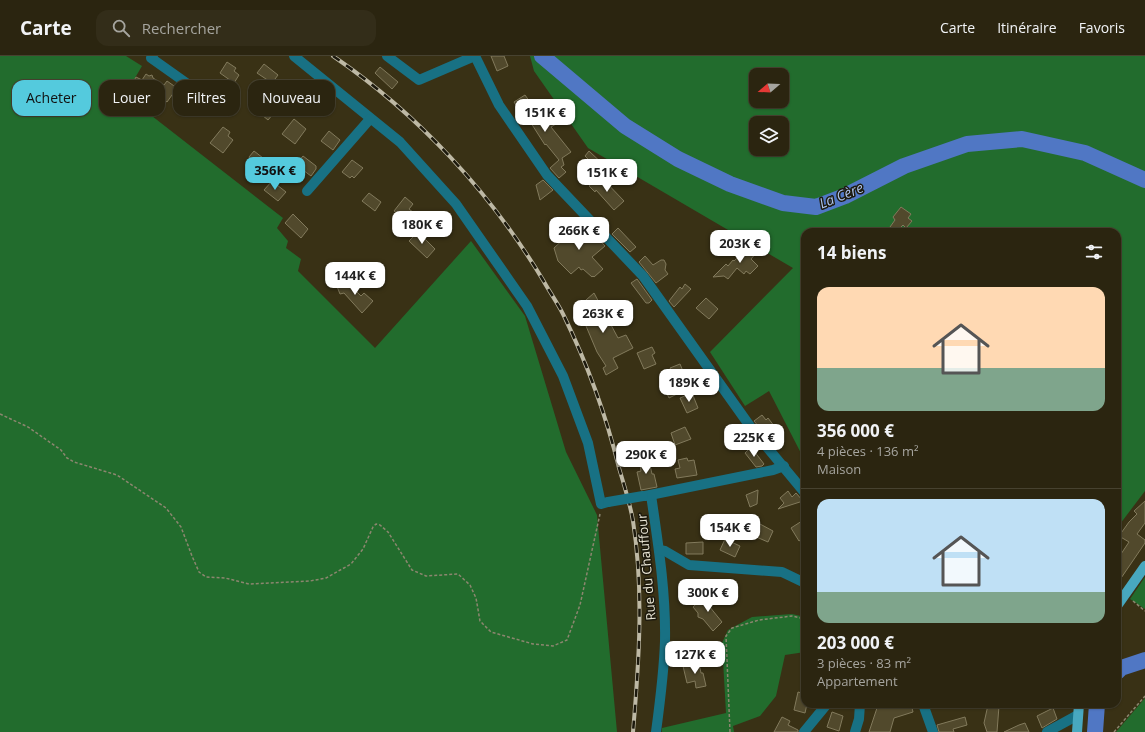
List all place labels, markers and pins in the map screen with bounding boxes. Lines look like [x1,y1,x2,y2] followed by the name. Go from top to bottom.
[512,99,578,133] pin: 151K €
[242,157,308,191] pin: 356K €
[574,159,640,193] pin: 151K €
[389,211,455,245] pin: 180K €
[546,217,612,251] pin: 266K €
[707,230,773,264] pin: 203K €
[322,262,388,296] pin: 144K €
[570,300,636,334] pin: 263K €
[656,369,722,403] pin: 189K €
[721,424,787,458] pin: 225K €
[613,441,679,475] pin: 290K €
[697,514,763,548] pin: 154K €
[675,579,741,613] pin: 300K €
[662,641,728,675] pin: 127K €

